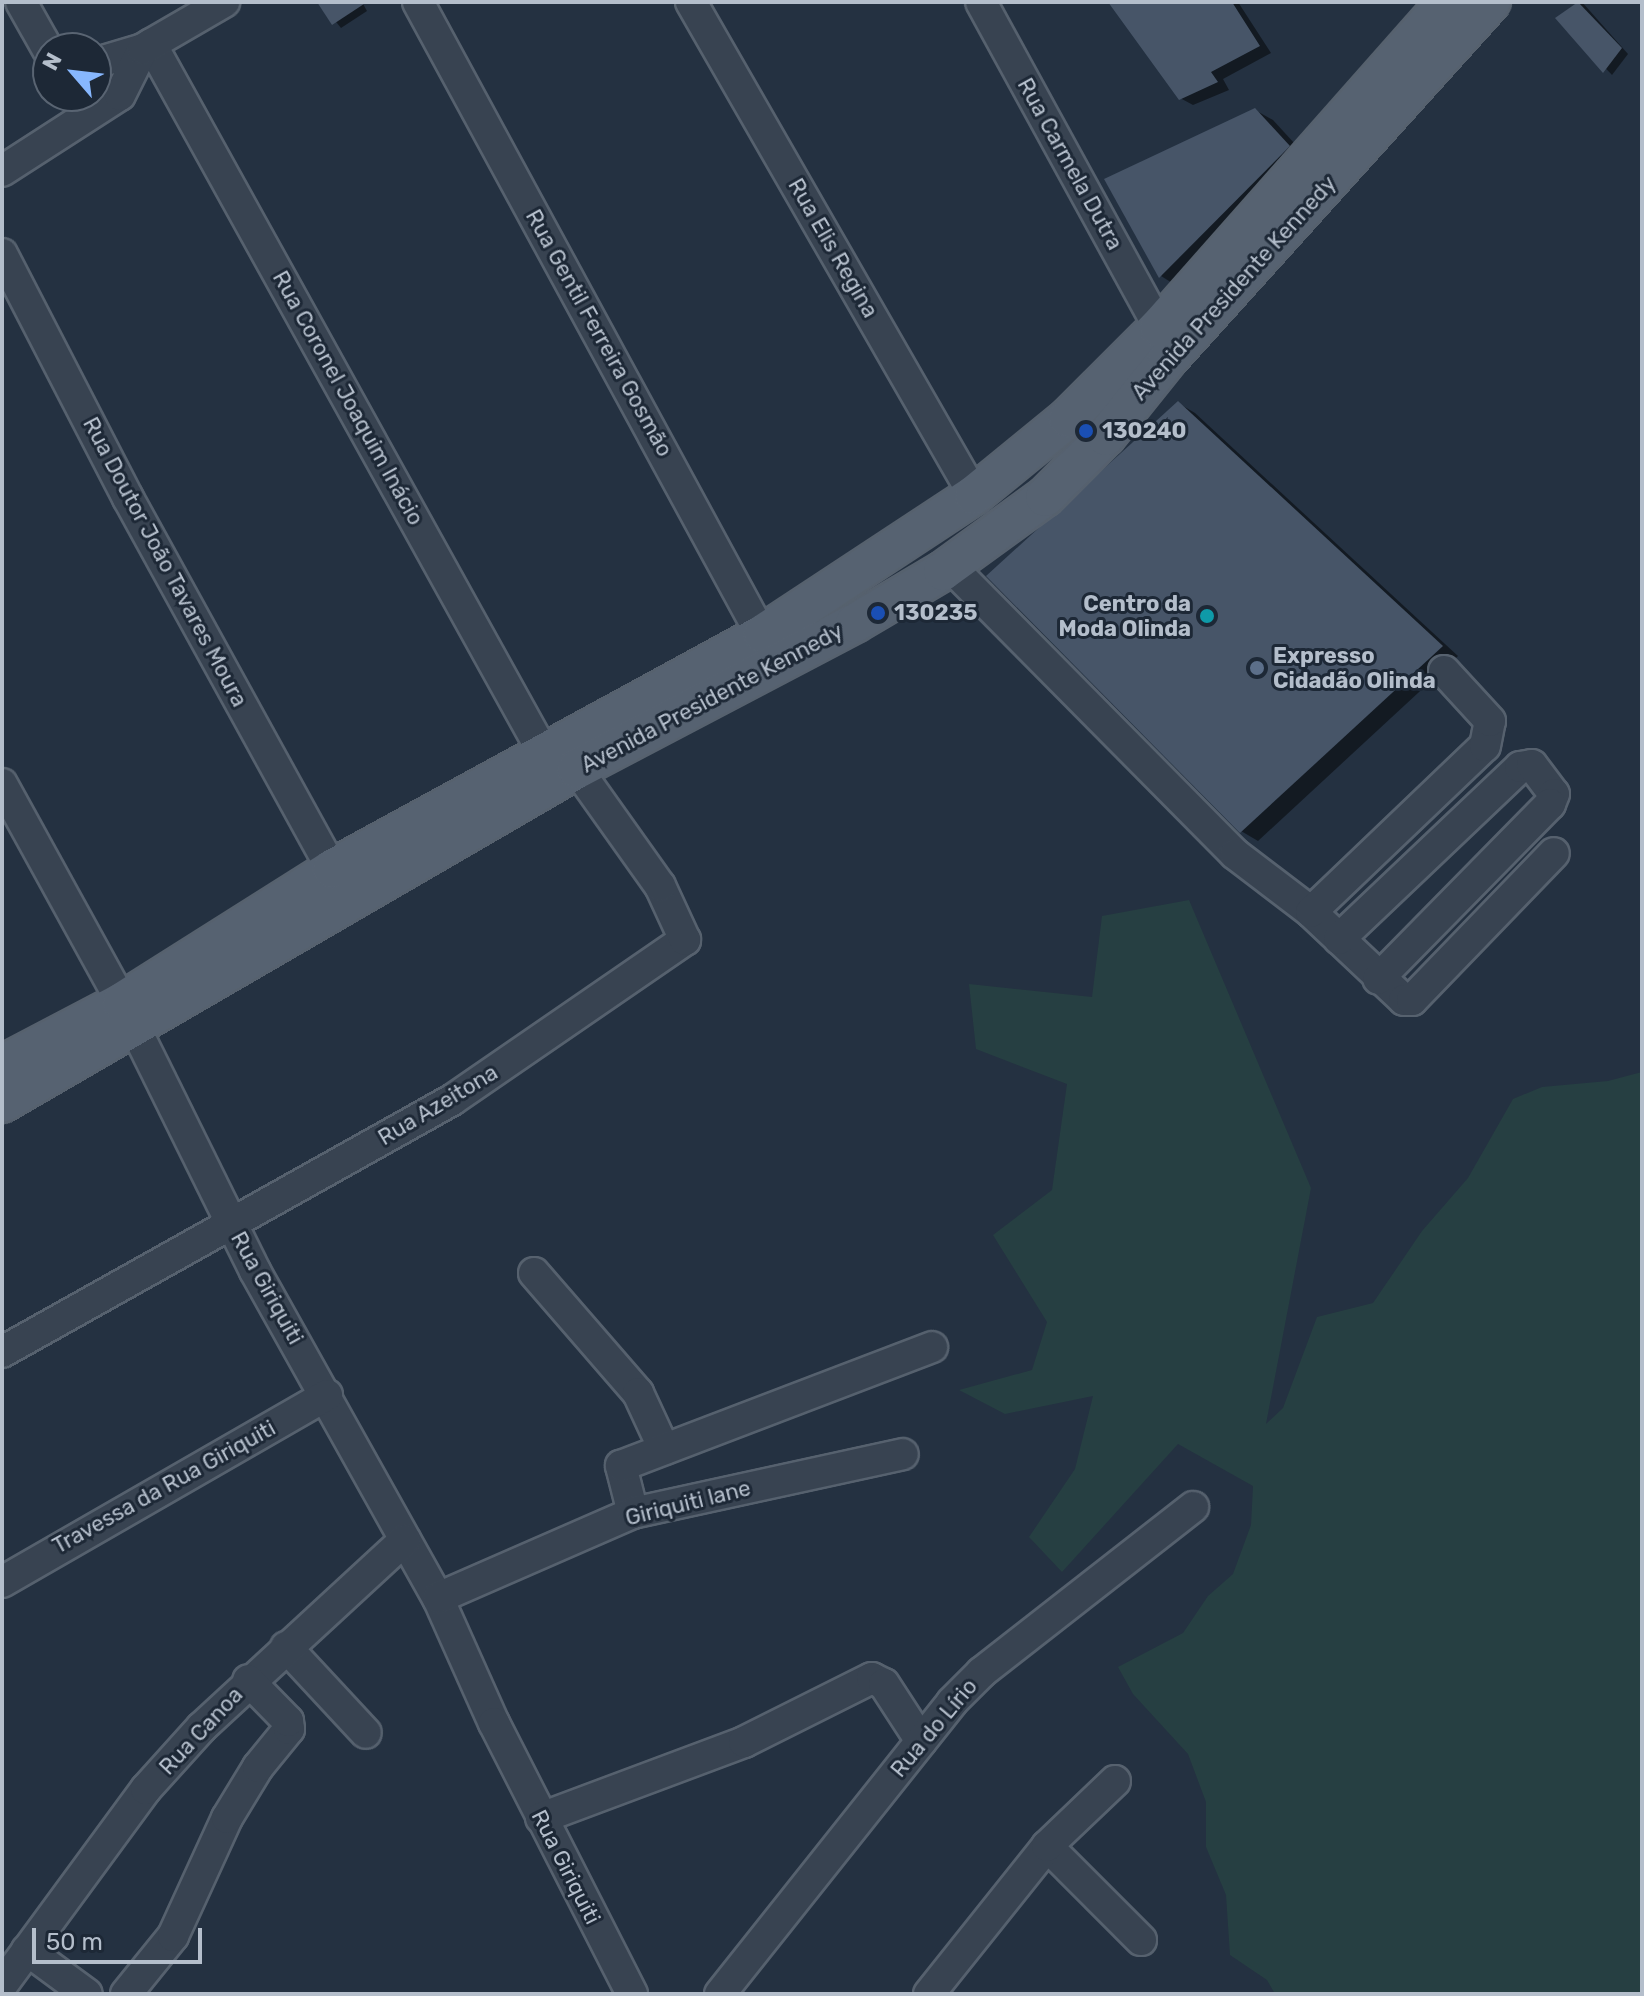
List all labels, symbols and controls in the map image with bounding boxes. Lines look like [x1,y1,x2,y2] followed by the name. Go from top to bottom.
[32,32,112,112] north arrow
[36,48,68,75] text: N
[1012,73,1128,255] street label: Rua Carmela Dutra
[1126,170,1342,406] street label: Avenida Presidente Kennedy
[782,174,884,322] street label: Rua Elis Regina
[520,205,678,461] street label: Rua Gentil Ferreira Gosmão
[267,266,429,530] street label: Rua Coronel Joaquim Inácio
[77,412,253,712] street label: Rua Doutor João Tavares Moura
[1102,418,1187,444] place label: 130240
[1077,422,1095,440] marker: 130240
[1059,590,1191,642] place label: Centro da Moda Olinda
[894,600,977,626] place label: 130235
[869,604,887,622] marker: 130235
[1198,607,1216,625] marker: Centro da Moda Olinda
[577,618,847,778] street label: Avenida Presidente Kennedy
[1273,642,1436,694] place label: Expresso Cidadão Olinda
[1248,659,1266,677] marker: Expresso Cidadão Olinda
[373,1059,503,1151] street label: Rua Azeitona
[225,1227,309,1349] street label: Rua Giriquiti
[48,1415,280,1559] street label: Travessa da Rua Giriquiti
[623,1475,753,1531] street label: Giriquiti lane
[885,1673,983,1783] street label: Rua do Lírio
[154,1682,248,1780] street label: Rua Canoa
[526,1805,606,1929] street label: Rua Giriquiti
[36,1912,206,1962] scale bar
[46,1928,103,1956] text: 50 m

